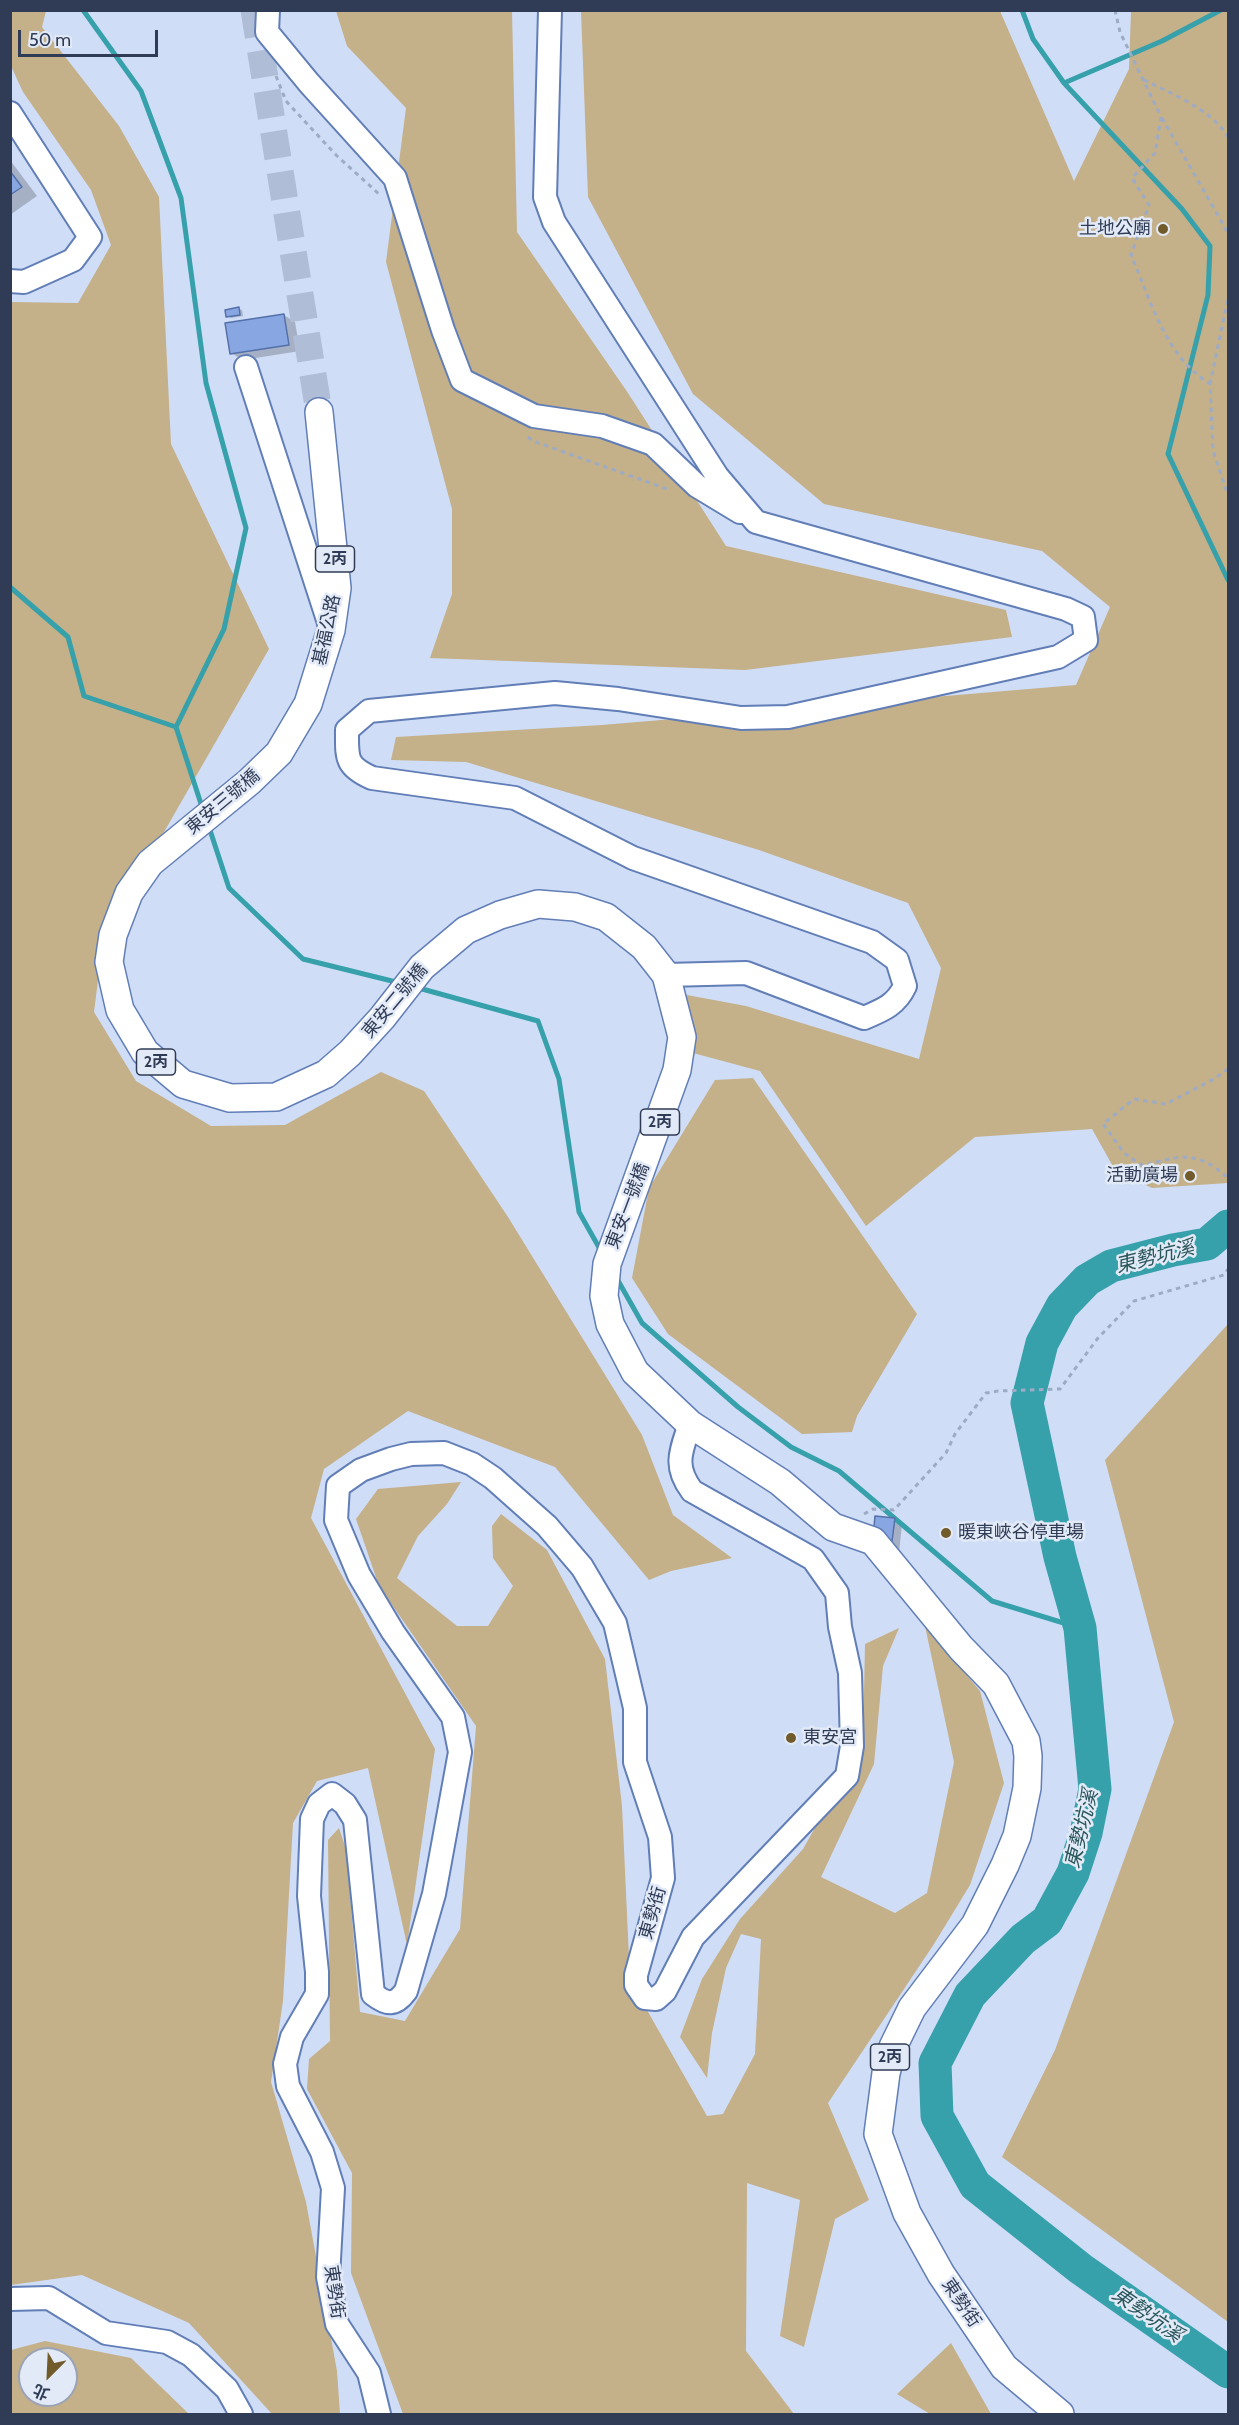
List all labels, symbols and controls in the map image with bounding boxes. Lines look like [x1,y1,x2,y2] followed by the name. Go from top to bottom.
[21,18,160,56] scale bar
[29,29,71,51] text: 50 m
[1079,218,1151,240] place label: 土地公廟
[1156,222,1170,236] marker: 土地公廟
[316,546,354,572] road number: 2丙
[309,593,345,667] street label: 基福公路
[182,765,264,839] street label: 東安三號橋
[358,960,432,1042] street label: 東安二號橋
[136,1049,176,1075] road number: 2丙
[640,1109,680,1135] road number: 2丙
[602,1160,654,1252] street label: 東安一號橋
[1106,1165,1178,1187] place label: 活動廣場
[1183,1169,1197,1183] marker: 活動廣場
[1113,1236,1197,1278] water label: 東勢坑溪
[958,1522,1084,1544] place label: 暖東峽谷停車場
[939,1526,953,1540] marker: 暖東峽谷停車場
[803,1727,857,1749] place label: 東安宮
[784,1731,798,1745] marker: 東安宮
[1061,1787,1103,1871] water label: 東勢坑溪
[635,1884,671,1942] street label: 東勢街
[870,2044,910,2070] road number: 2丙
[320,2264,348,2320] street label: 東勢街
[937,2275,985,2331] street label: 東勢街
[1107,2282,1187,2348] water label: 東勢坑溪
[18,2347,78,2407] north arrow
[30,2380,52,2404] text: 北

